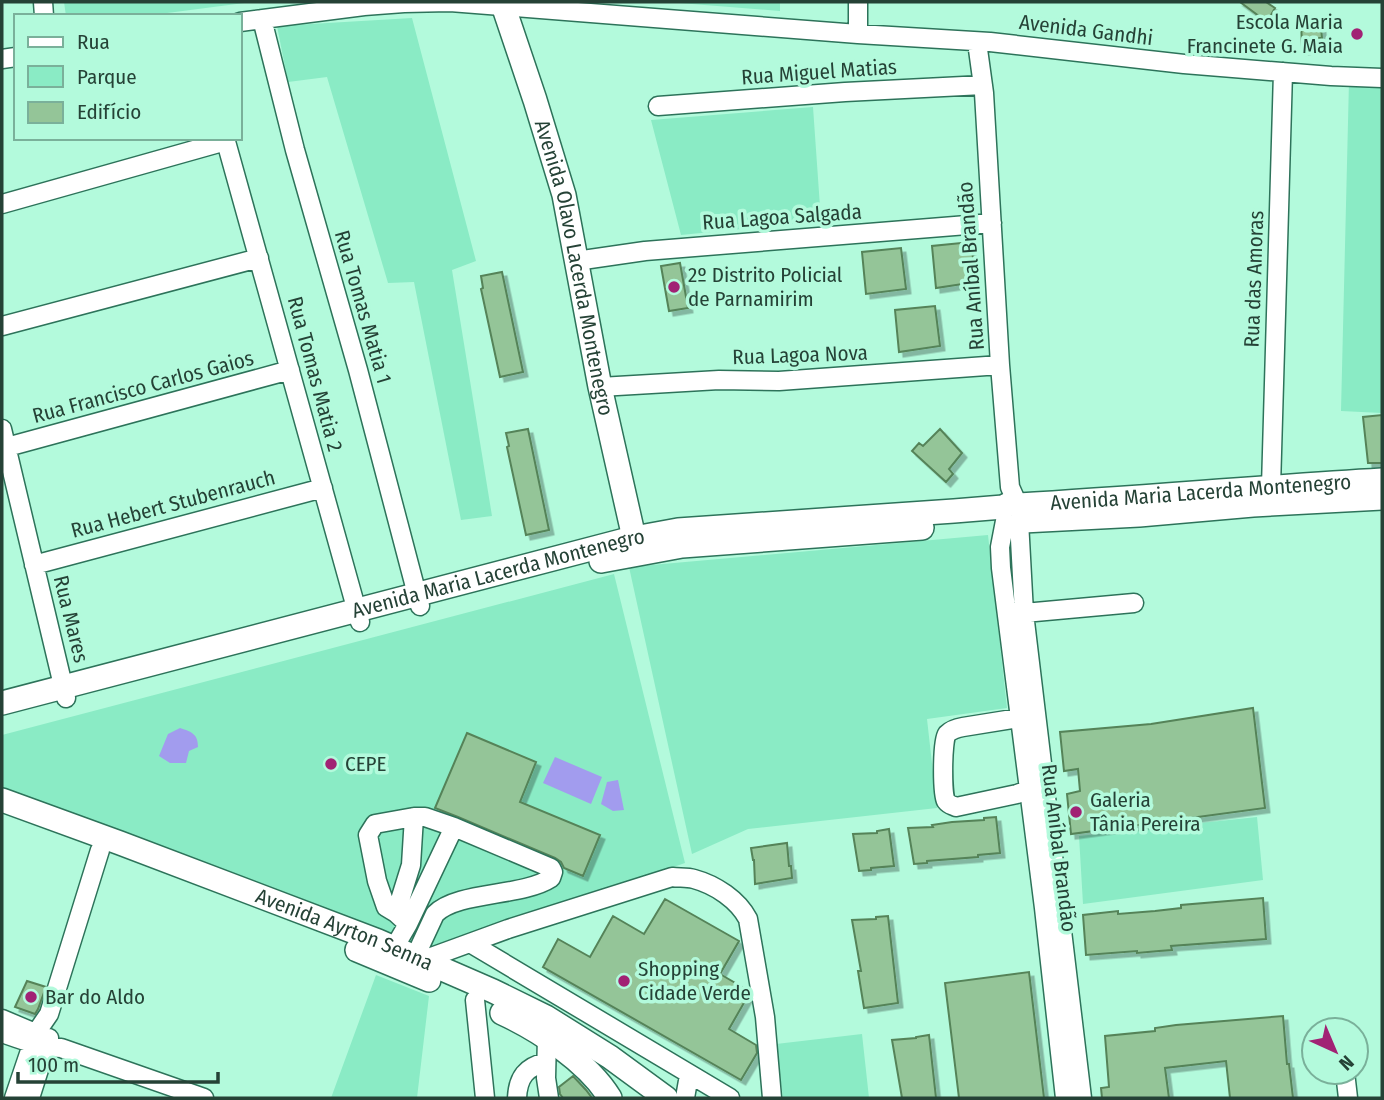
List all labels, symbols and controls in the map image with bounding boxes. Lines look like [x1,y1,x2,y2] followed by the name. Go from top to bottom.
[1018,9,1154,51] street label: Avenida Gandhi
[1187,9,1343,59] place label: Escola Maria Francinete G. Maia
[14,14,242,140] legend
[1349,26,1365,42] marker: Escola Maria Francinete G. Maia
[77,29,110,55] text: Rua
[740,54,898,90] street label: Rua Miguel Matias
[77,64,137,90] text: Parque
[77,99,141,125] text: Edifício
[529,117,619,418] street label: Avenida Olavo Lacerda Montenegro
[952,181,990,351] street label: Rua Aníbal Brandão
[701,198,863,236] street label: Rua Lagoa Salgada
[1239,210,1269,348] street label: Rua das Amoras
[329,227,397,387] street label: Rua Tomas Matia 1
[688,262,843,312] place label: 2º Distrito Policial de Parnamirim
[666,279,682,295] marker: 2º Distrito Policial de Parnamirim
[282,294,348,454] street label: Rua Tomas Matia 2
[732,340,868,370] street label: Rua Lagoa Nova
[29,345,257,429] street label: Rua Francisco Carlos Gaios
[68,464,278,544] street label: Rua Hebert Stubenrauch
[1049,469,1352,516] street label: Avenida Maria Lacerda Montenegro
[349,523,647,624] street label: Avenida Maria Lacerda Montenegro
[48,573,94,665] street label: Rua Mares
[345,751,386,777] place label: CEPE
[323,756,339,772] marker: CEPE
[1036,763,1082,933] street label: Rua Aníbal Brandão
[1090,787,1201,837] place label: Galeria Tânia Pereira
[1068,804,1084,820] marker: Galeria Tânia Pereira
[252,883,437,976] street label: Avenida Ayrton Senna
[638,956,751,1006] place label: Shopping Cidade Verde
[616,973,632,989] marker: Shopping Cidade Verde
[45,984,145,1010] place label: Bar do Aldo
[23,989,39,1005] marker: Bar do Aldo
[1300,1016,1370,1086] north arrow
[18,1040,217,1084] scale bar
[1334,1051,1359,1075] text: N
[28,1052,79,1078] text: 100 m

